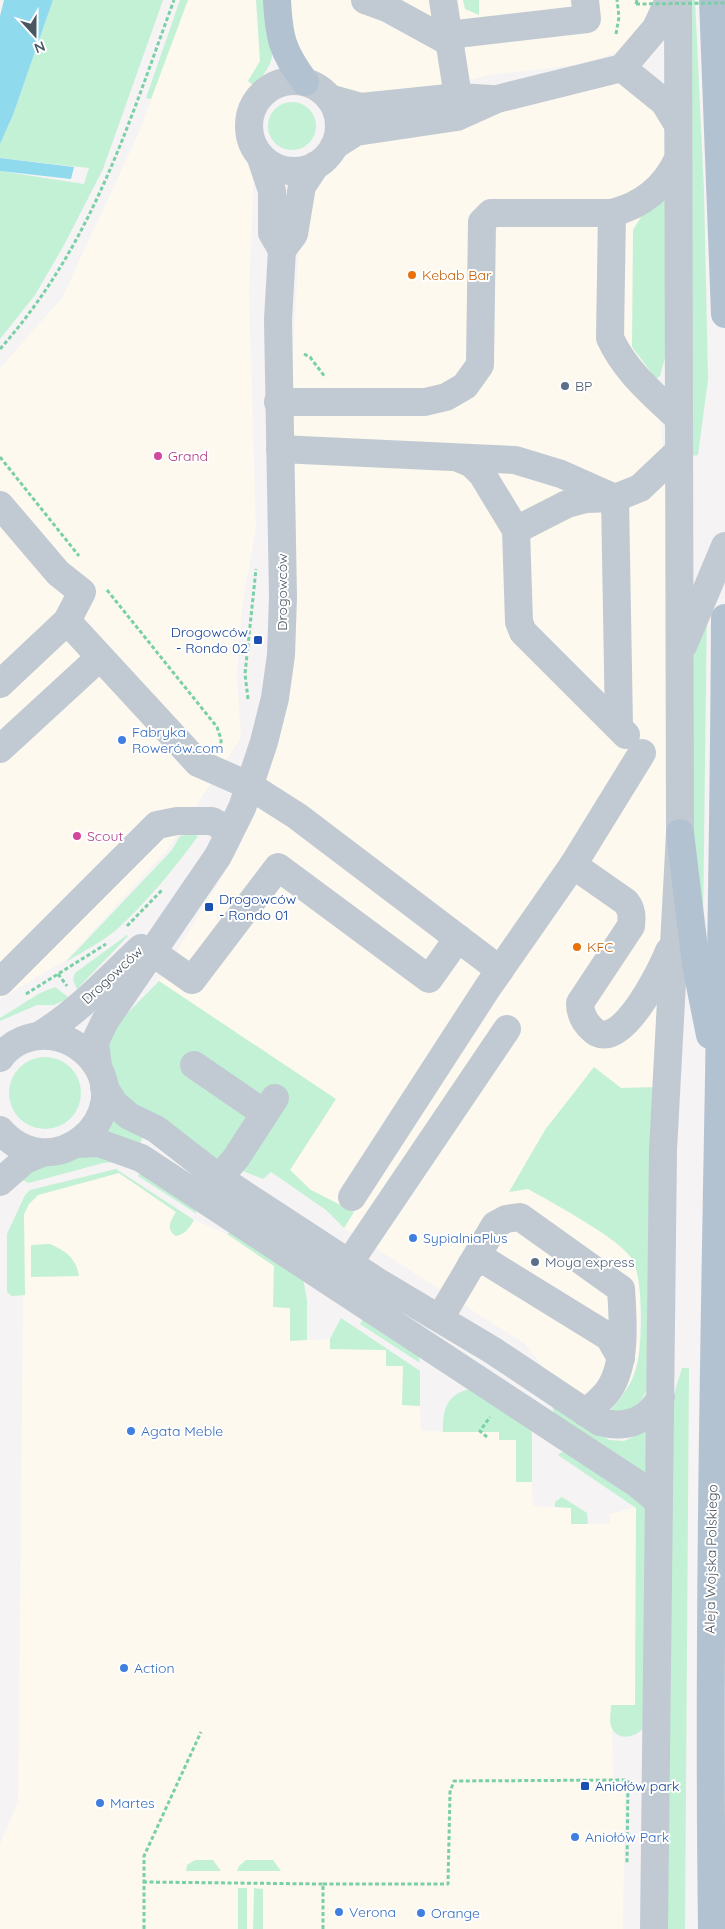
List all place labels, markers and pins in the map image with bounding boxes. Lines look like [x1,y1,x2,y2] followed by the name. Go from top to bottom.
[422,266,492,284] place label: Kebab Bar
[406,269,418,281] marker: Kebab Bar
[575,377,592,395] place label: BP
[559,380,571,392] marker: BP
[168,447,208,465] place label: Grand
[152,450,164,462] marker: Grand
[171,623,248,657] place label: Drogowców - Rondo 02
[252,634,264,646] marker: Drogowców - Rondo 02
[132,723,224,757] place label: Fabryka Rowerów.com
[116,734,128,746] marker: Fabryka Rowerów.com
[87,827,124,845] place label: Scout
[71,830,83,842] marker: Scout
[219,890,297,924] place label: Drogowców - Rondo 01
[203,901,215,913] marker: Drogowców - Rondo 01
[587,938,613,956] place label: KFC
[571,941,583,953] marker: KFC
[423,1229,508,1247] place label: SypialniaPlus
[407,1232,419,1244] marker: SypialniaPlus
[545,1253,634,1271] place label: Moya express
[529,1256,541,1268] marker: Moya express
[141,1422,223,1440] place label: Agata Meble
[125,1425,137,1437] marker: Agata Meble
[134,1659,175,1677] place label: Action
[118,1662,130,1674] marker: Action
[595,1777,680,1795] place label: Aniołów park
[579,1780,591,1792] marker: Aniołów park
[110,1794,155,1812] place label: Martes
[94,1797,106,1809] marker: Martes
[585,1828,669,1846] place label: Aniołów Park
[569,1831,581,1843] marker: Aniołów Park
[349,1903,396,1921] place label: Verona
[431,1904,480,1922] place label: Orange
[333,1906,345,1918] marker: Verona
[415,1907,427,1919] marker: Orange

